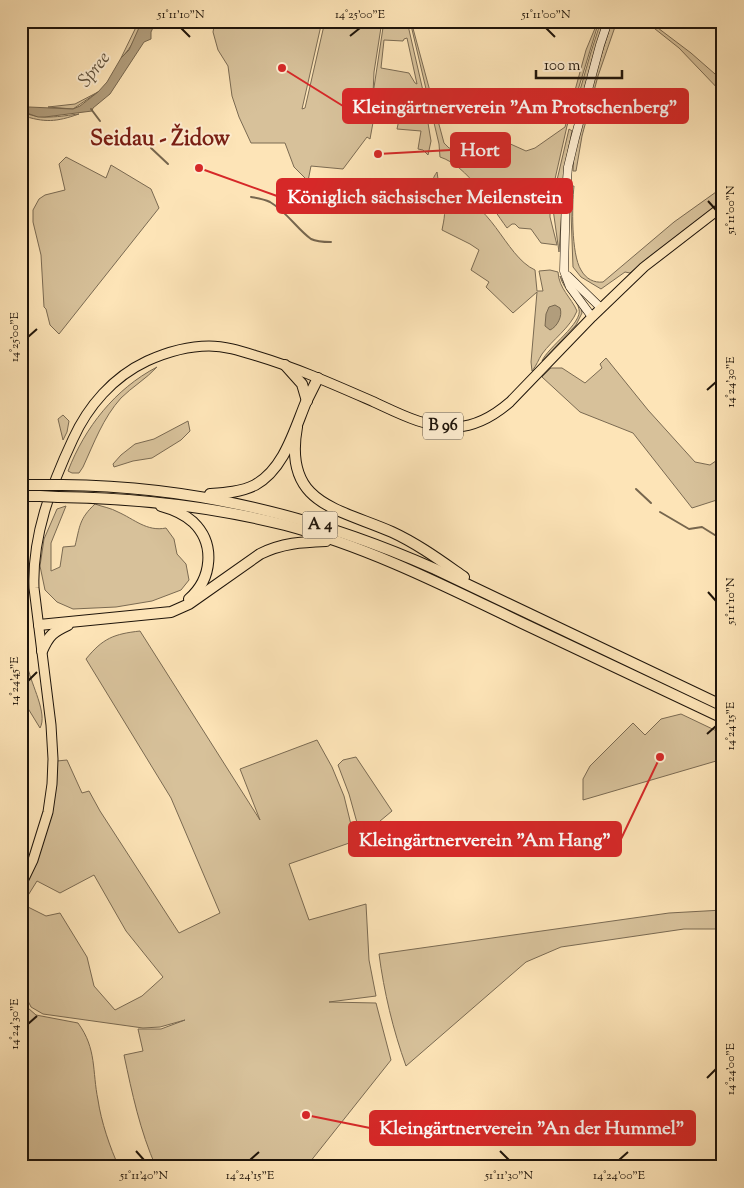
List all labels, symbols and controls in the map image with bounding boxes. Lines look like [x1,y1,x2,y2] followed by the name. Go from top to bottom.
[156,6,205,24] text: 51°11'10"N
[335,6,386,24] text: 14°25'00"E
[521,6,571,24] text: 51°11'00"N
[72,46,118,94] water label: Spree
[536,48,623,80] scale bar
[544,56,581,77] text: 100 m
[343,89,688,123] callout: Kleingärtnerverein "Am Protschenberg"
[353,95,677,122] text: Kleingärtnerverein "Am Protschenberg"
[90,123,230,156] district label: Seidau - Židow
[451,133,510,167] callout: Hort
[460,138,500,165] text: Hort
[277,179,572,213] callout: Königlich sächsischer Meilenstein
[288,185,563,212] text: Königlich sächsischer Meilenstein
[722,185,740,236] text: 51°11'00"N
[6,311,24,362] text: 14°25'00"E
[722,356,740,407] text: 14°24'30"E
[423,412,463,440] road number: B 96
[302,512,338,538] road number: A 4
[722,577,740,626] text: 51°11'10"N
[6,656,24,706] text: 14°24'45"E
[722,701,740,750] text: 14°24'15"E
[349,822,621,856] callout: Kleingärtnerverein "Am Hang"
[359,828,611,855] text: Kleingärtnerverein "Am Hang"
[6,998,24,1049] text: 14°24'30"E
[722,1042,740,1095] text: 14°24'00"E
[370,1111,695,1145] callout: Kleingärtnerverein "An der Hummel"
[379,1116,685,1143] text: Kleingärtnerverein "An der Hummel"
[119,1167,168,1185] text: 51°11'40"N
[226,1167,275,1185] text: 14°24'15"E
[484,1167,533,1185] text: 51°11'30"N
[593,1167,646,1185] text: 14°24'00"E

